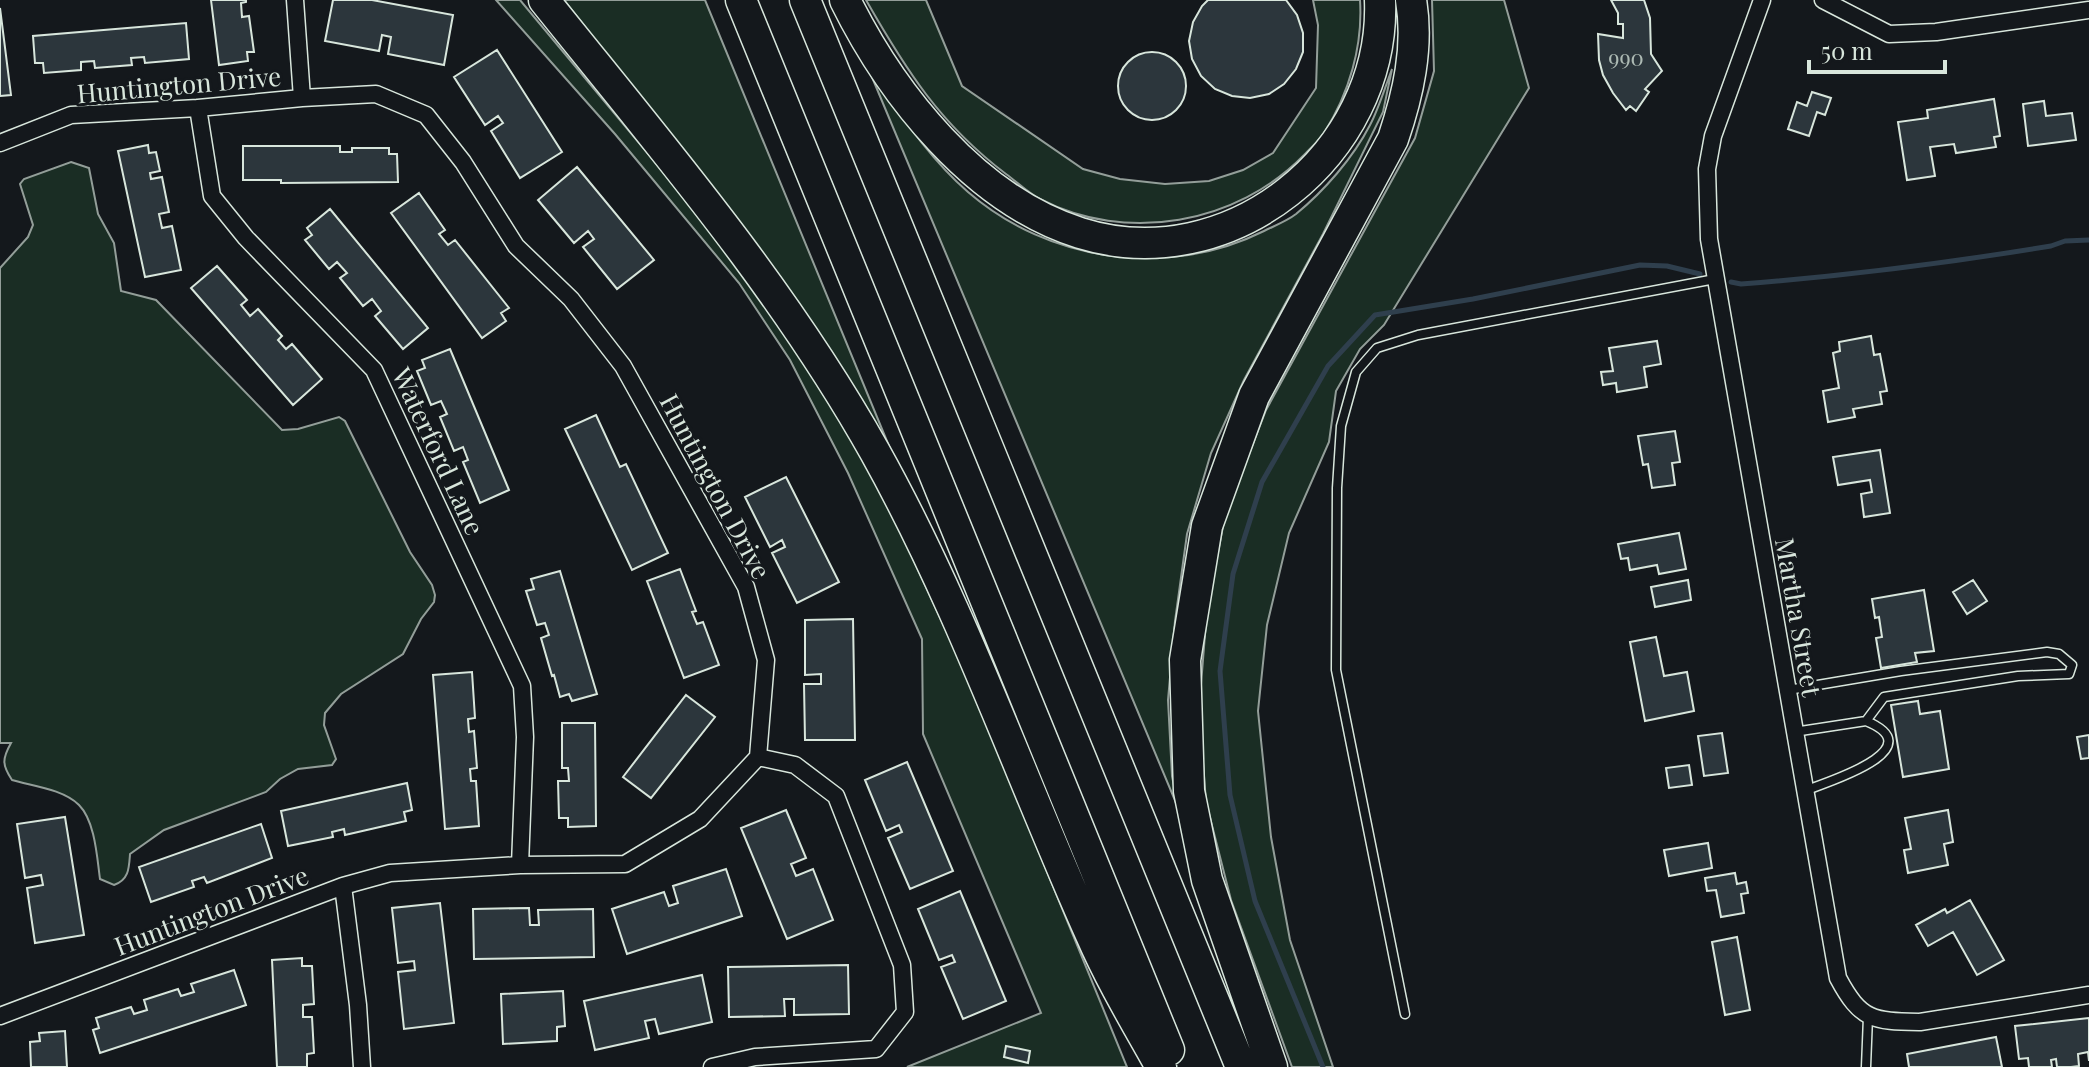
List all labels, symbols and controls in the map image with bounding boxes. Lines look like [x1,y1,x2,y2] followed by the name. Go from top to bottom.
[1809,24,1945,74] scale bar
[1821,34,1873,66] text: 50 m
[1608,42,1644,72] house number: 990
[75,58,283,110] street label: Huntington Drive
[384,361,493,540] street label: Waterford Lane
[652,387,780,585] street label: Huntington Drive
[1768,535,1830,700] street label: Martha Street
[109,857,313,963] street label: Huntington Drive

